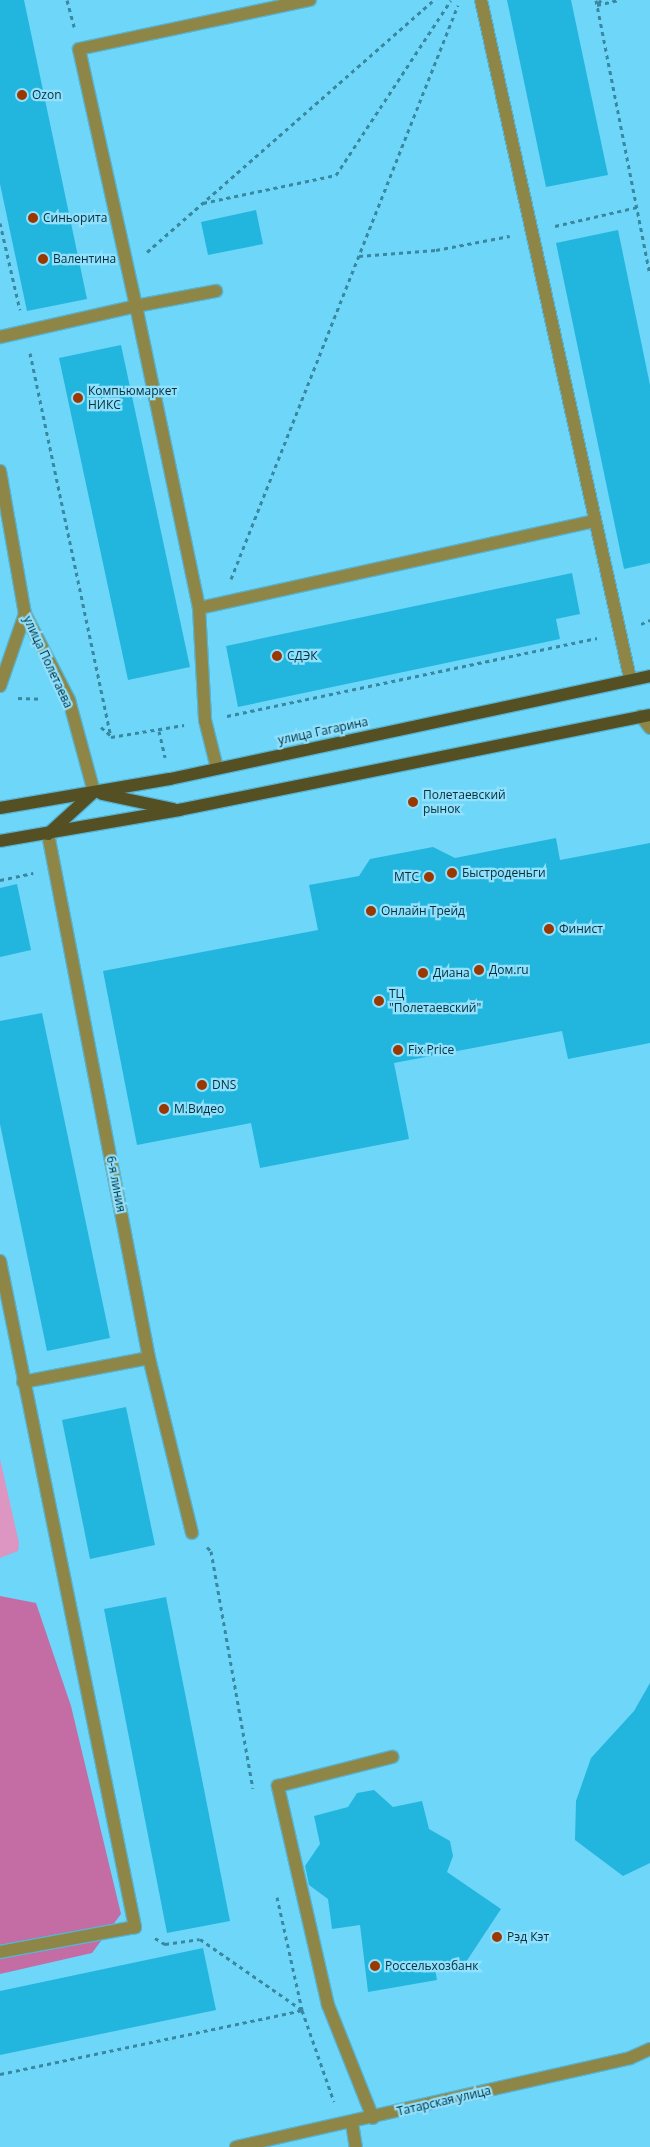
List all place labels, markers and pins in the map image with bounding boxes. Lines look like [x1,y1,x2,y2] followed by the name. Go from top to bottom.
[32,88,62,102] place label: Ozon
[16,89,28,101] marker: Ozon
[43,211,107,225] place label: Синьорита
[27,212,39,224] marker: Синьорита
[53,252,116,266] place label: Валентина
[37,253,49,265] marker: Валентина
[88,384,177,412] place label: Компьюмаркет НИКС
[72,392,84,404] marker: Компьюмаркет НИКС
[287,649,318,663] place label: СДЭК
[271,650,283,662] marker: СДЭК
[423,788,506,816] place label: Полетаевский рынок
[407,796,419,808] marker: Полетаевский рынок
[462,866,546,880] place label: Быстроденьги
[446,867,458,879] marker: Быстроденьги
[394,870,419,884] place label: МТС
[423,871,435,883] marker: МТС
[381,904,465,918] place label: Онлайн Трейд
[365,905,377,917] marker: Онлайн Трейд
[559,922,603,936] place label: Финист
[543,923,555,935] marker: Финист
[489,963,529,977] place label: Дом.ru
[473,964,485,976] marker: Дом.ru
[433,966,470,980] place label: Диана
[417,967,429,979] marker: Диана
[389,987,481,1015] place label: ТЦ "Полетаевский"
[373,995,385,1007] marker: ТЦ "Полетаевский"
[408,1043,454,1057] place label: Fix Price
[392,1044,404,1056] marker: Fix Price
[212,1078,236,1092] place label: DNS
[196,1079,208,1091] marker: DNS
[174,1102,224,1116] place label: М.Видео
[158,1103,170,1115] marker: М.Видео
[507,1930,549,1944] place label: Рэд Кэт
[491,1931,503,1943] marker: Рэд Кэт
[385,1959,479,1973] place label: Россельхозбанк
[369,1960,381,1972] marker: Россельхозбанк

